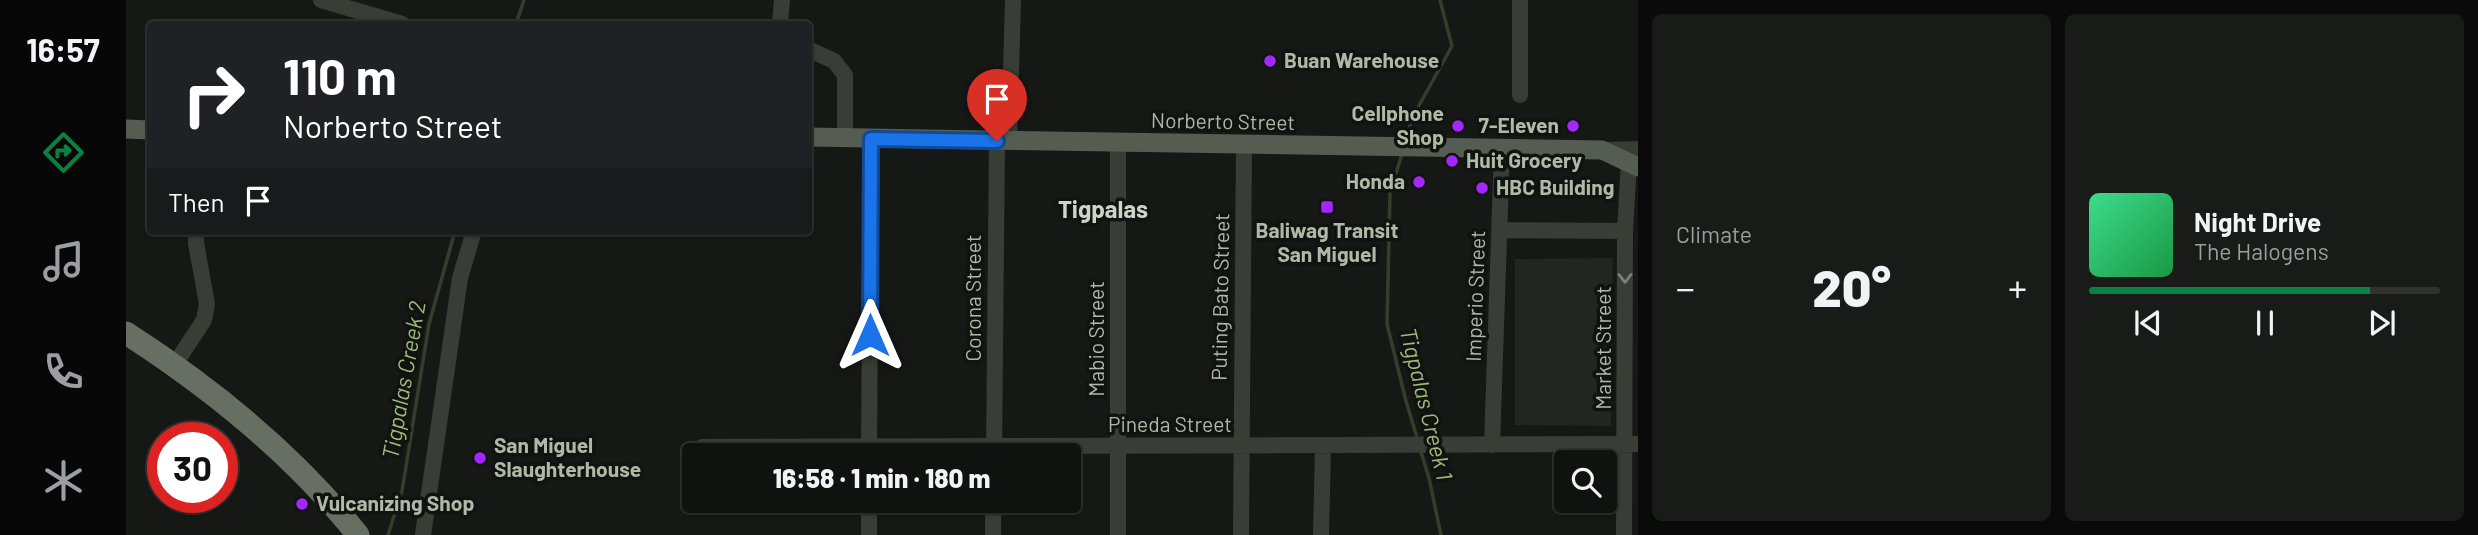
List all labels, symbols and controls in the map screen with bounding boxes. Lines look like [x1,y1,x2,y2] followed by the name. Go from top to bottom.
[26,30,100,68] text: 16:57
[283,46,397,105] text: 110 m
[1284,47,1439,72] place label: Buan Warehouse
[168,49,259,140] icon: right
[1262,53,1278,69] marker: Buan Warehouse
[967,69,1027,141] pin
[978,80,1016,118] icon: arrive
[1352,100,1444,149] place label: Cellphone Shop
[283,106,503,144] text: Norberto Street
[1151,107,1295,134] street label: Norberto Street
[1479,112,1559,137] place label: 7-Eleven
[1450,118,1466,134] marker: Cellphone Shop
[1565,118,1581,134] marker: 7-Eleven
[39,128,88,177] icon: directions
[1466,147,1582,172] place label: Huit Grocery
[1444,153,1460,169] marker: Huit Grocery
[1346,168,1405,193] place label: Honda
[1411,174,1427,190] marker: Honda
[1496,174,1614,199] place label: HBC Building
[1474,180,1490,196] marker: HBC Building
[239,182,277,220] icon: arrive
[168,186,225,217] text: Then
[1058,194,1148,223] district label: Tigpalas
[1319,199,1335,215] marker: Baliwag Transit San Miguel
[2194,206,2321,237] text: Night Drive
[1206,213,1233,381] street label: Puting Bato Street
[1256,217,1398,266] place label: Baliwag Transit San Miguel
[1676,220,1752,248] text: Climate
[1460,230,1489,362] street label: Imperio Street
[960,235,985,361] street label: Corona Street
[39,237,88,286] icon: music
[2194,237,2329,265] text: The Halogens
[1812,255,1891,317] text: 20°
[1676,264,1695,310] text: −
[2008,264,2027,310] text: +
[1617,273,1633,284] one-way arrow
[1083,281,1108,397] street label: Mabio Street
[1590,286,1615,410] street label: Market Street
[833,298,907,372] position arrow
[375,299,431,461] water label: Tigpalas Creek 2
[2129,304,2167,342] icon: previous
[2246,304,2284,342] icon: pause
[2363,304,2401,342] icon: next
[1395,325,1459,483] water label: Tigpalas Creek 1
[39,347,88,396] icon: phone
[1108,411,1232,436] street label: Pineda Street
[147,422,238,513] speed limit sign: 30
[494,432,641,481] place label: San Miguel Slaughterhouse
[472,450,488,466] marker: San Miguel Slaughterhouse
[1554,450,1617,513] map controls
[1554,450,1617,513] button: search
[39,456,88,505] icon: climate
[773,462,990,493] text: 16:58 · 1 min · 180 m
[316,490,474,515] place label: Vulcanizing Shop
[294,496,310,512] marker: Vulcanizing Shop

